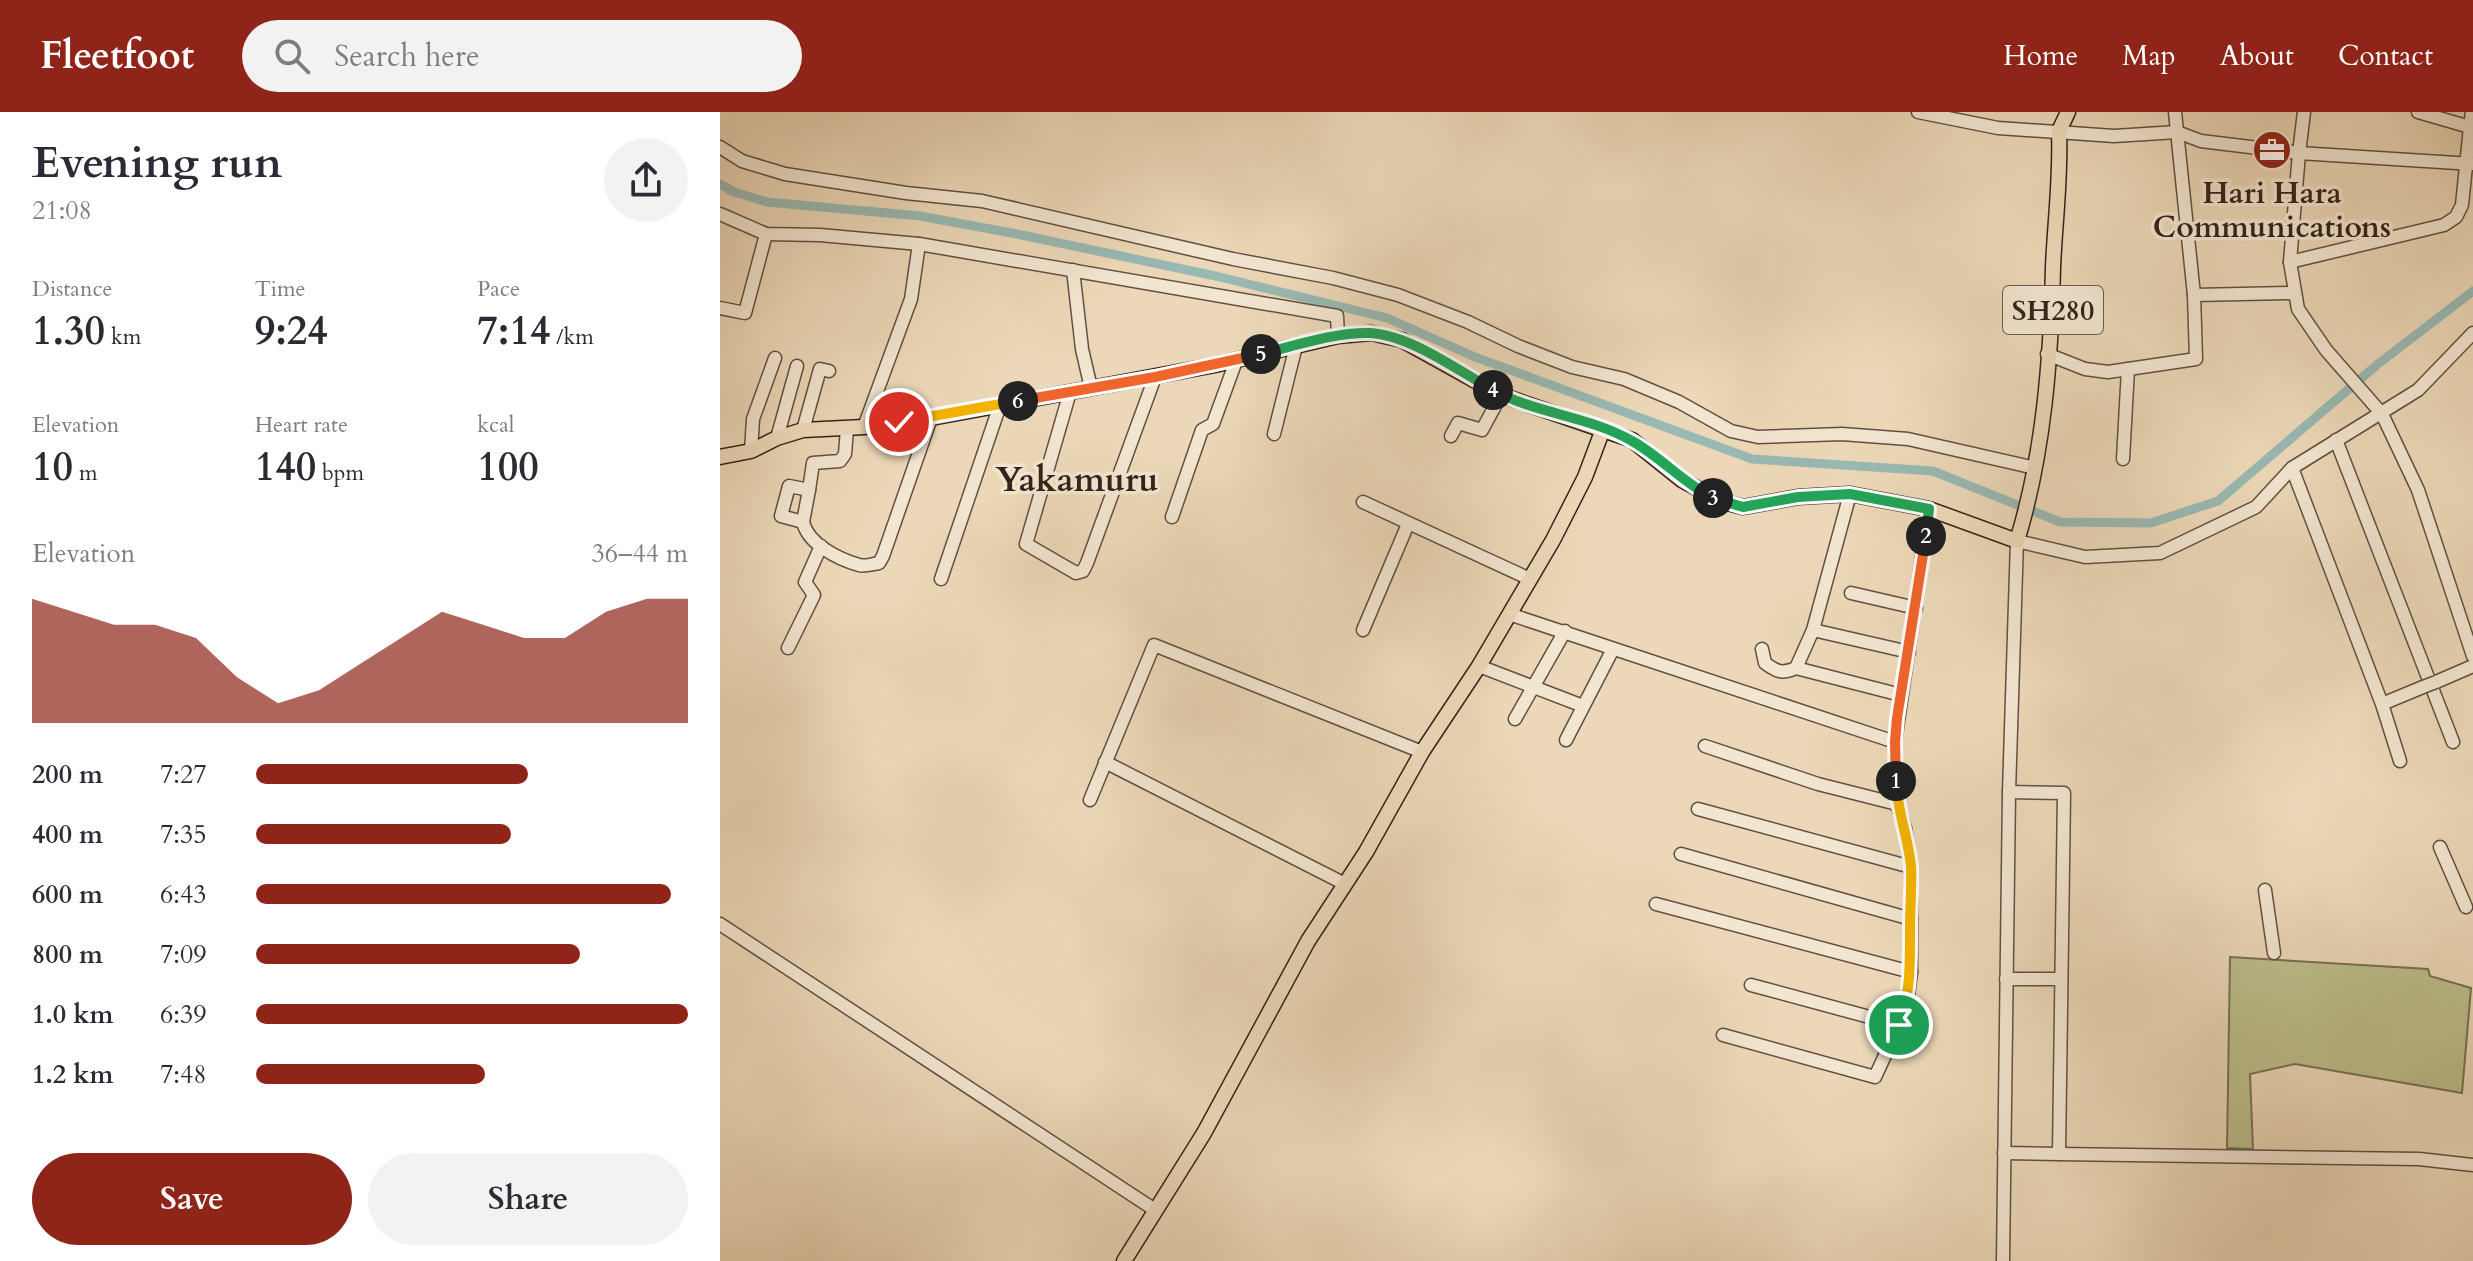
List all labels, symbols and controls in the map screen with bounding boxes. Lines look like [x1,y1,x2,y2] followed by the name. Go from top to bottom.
[242,20,802,92] search box
[40,30,194,82] text: Fleetfoot
[270,34,314,78] icon: search
[334,36,480,77] text: Search here
[2003,37,2078,75] text: Home
[2122,37,2176,75] text: Map
[2220,37,2294,75] text: About
[2338,37,2433,75] text: Contact
[2251,129,2293,171] office icon: Hari Hara Communications
[32,133,282,193] text: Evening run
[604,138,688,222] button: share
[2153,173,2391,248] place label: Hari Hara Communications
[32,193,92,228] text: 21:08
[32,274,112,304] text: Distance
[255,274,306,304] text: Time
[477,274,520,304] text: Pace
[2003,286,2103,334] road number: SH280
[32,304,105,359] text: 1.30
[255,304,328,359] text: 9:24
[477,304,550,359] text: 7:14
[105,322,141,352] text: km
[550,322,594,352] text: /km
[1241,334,1281,374] pin: 5
[1255,339,1267,369] text: 5
[1473,370,1513,410] pin: 4
[1487,375,1499,405] text: 4
[998,381,1038,421] pin: 6
[1012,386,1024,416] text: 6
[865,388,933,456] pin
[877,400,921,444] icon: check
[32,410,119,440] text: Elevation
[255,410,348,440] text: Heart rate
[477,410,514,440] text: kcal
[32,440,73,495] text: 10
[255,440,316,495] text: 140
[477,440,539,495] text: 100
[996,457,1159,503] district label: Yakamuru
[73,458,98,488] text: m
[316,458,364,488] text: bpm
[1693,478,1733,518] pin: 3
[1707,483,1719,513] text: 3
[1906,516,1946,556] pin: 2
[1920,521,1932,551] text: 2
[32,536,135,571] text: Elevation
[591,536,688,571] text: 36–44 m
[32,757,103,792] text: 200 m
[160,757,207,792] text: 7:27
[1876,761,1916,801] pin: 1
[1890,766,1902,796] text: 1
[32,817,103,852] text: 400 m
[160,817,207,852] text: 7:35
[32,877,103,912] text: 600 m
[160,877,207,912] text: 6:43
[32,937,103,972] text: 800 m
[160,937,207,972] text: 7:09
[1865,991,1933,1059] pin
[32,997,113,1032] text: 1.0 km
[160,997,207,1032] text: 6:39
[1877,1003,1921,1047] icon: arrive
[32,1057,113,1092] text: 1.2 km
[160,1057,207,1092] text: 7:48
[32,1153,352,1245] button: Save
[368,1153,688,1245] button: Share

